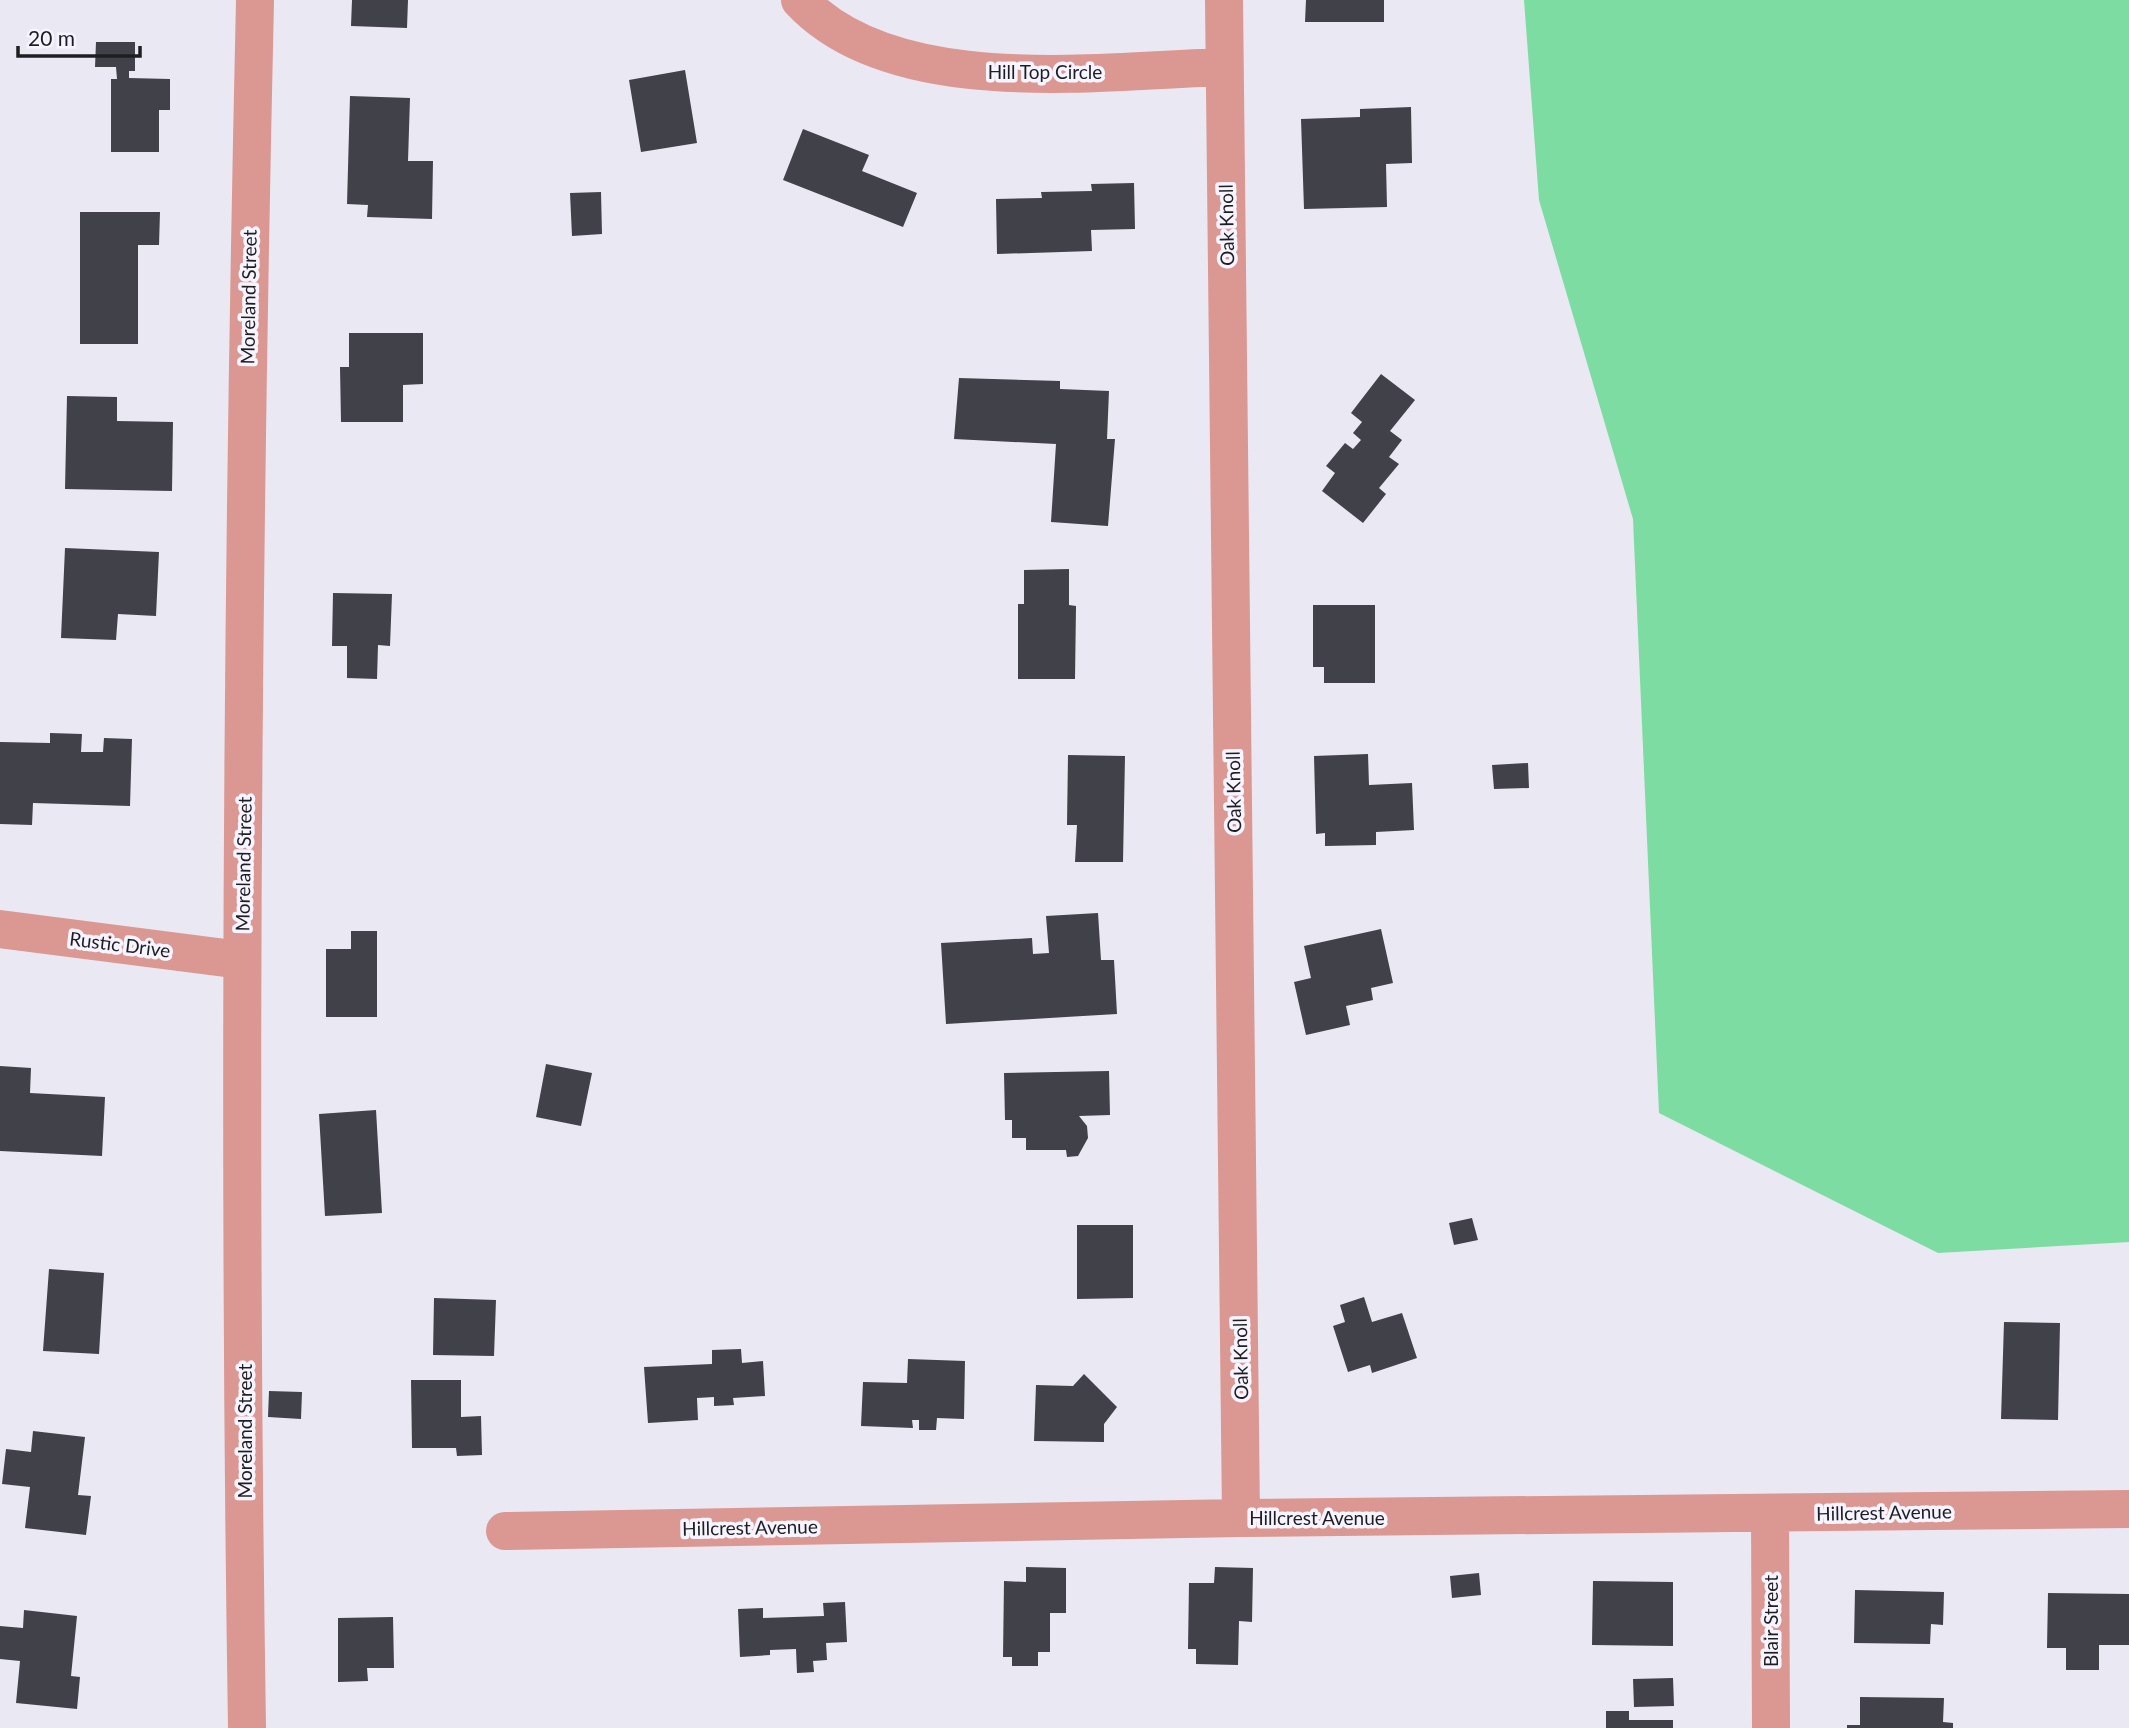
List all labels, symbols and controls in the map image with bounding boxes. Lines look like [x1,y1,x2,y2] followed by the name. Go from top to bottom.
[18,14,140,58] scale bar
[28,25,75,50] text: 20 m
[988,60,1102,83] street label: Hill Top Circle
[1214,184,1238,266] street label: Oak Knoll
[235,229,261,365] street label: Moreland Street
[1221,751,1245,833] street label: Oak Knoll
[230,796,256,932] street label: Moreland Street
[68,926,172,962] street label: Rustic Drive
[1228,1318,1252,1400] street label: Oak Knoll
[233,1363,256,1498] street label: Moreland Street
[1816,1499,1952,1525] street label: Hillcrest Avenue
[1249,1506,1385,1529] street label: Hillcrest Avenue
[682,1514,818,1540] street label: Hillcrest Avenue
[1759,1575,1782,1667] street label: Blair Street

